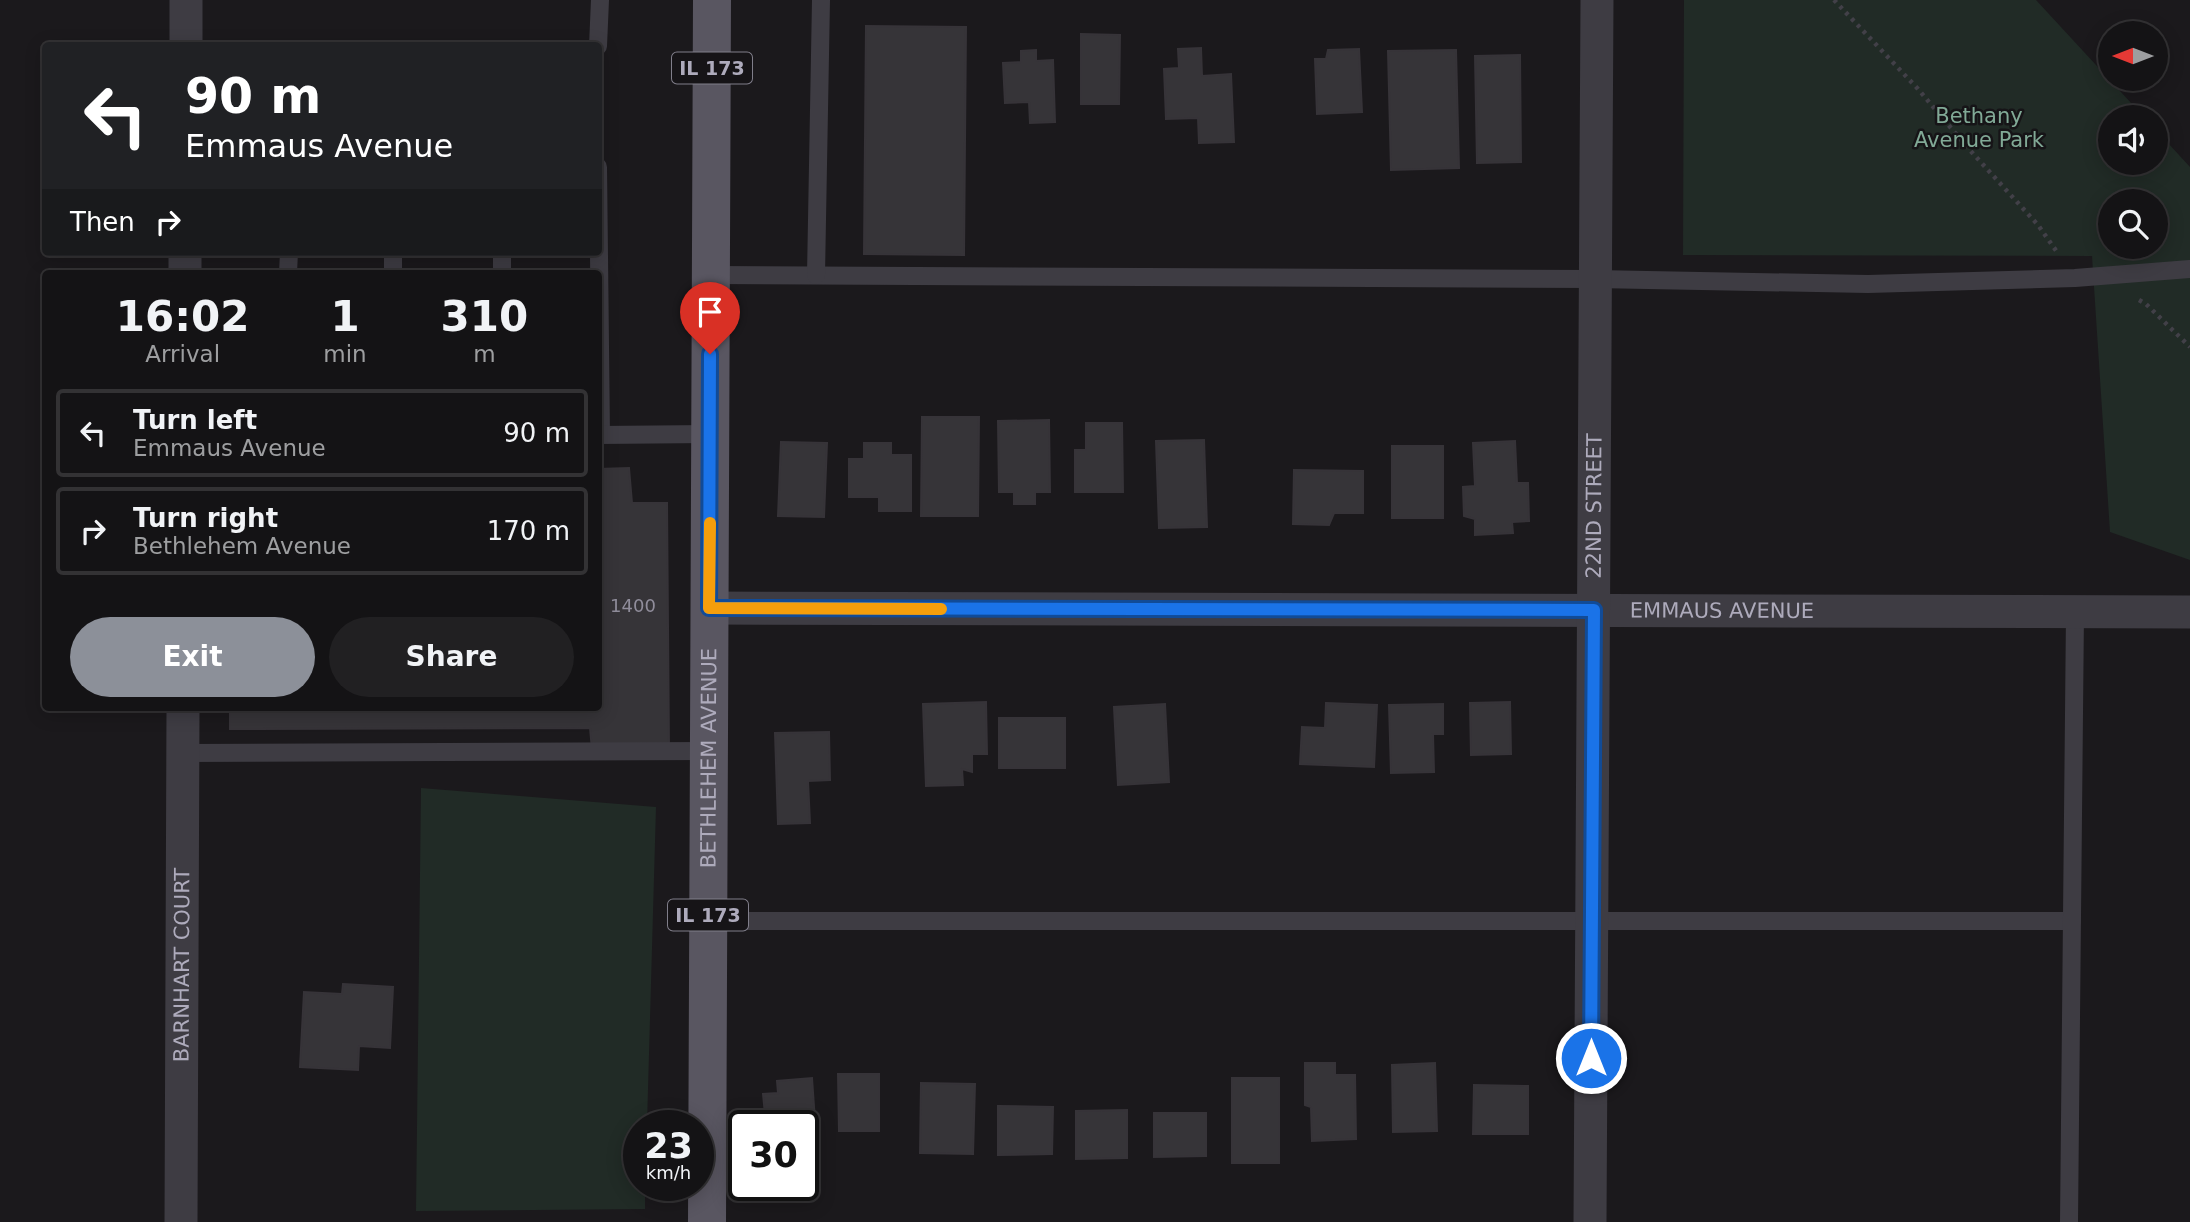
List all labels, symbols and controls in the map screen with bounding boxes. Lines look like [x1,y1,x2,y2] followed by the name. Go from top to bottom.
[2098,21,2168,91] north arrow
[2098,21,2168,259] map controls
[672,52,752,83] road number: IL 173
[185,68,321,125] text: 90 m
[70,70,161,161] icon: left
[1914,104,2045,152] park label: Bethany Avenue Park
[2098,105,2168,175] button: sound
[185,127,453,165] text: Emmaus Avenue
[2098,189,2168,259] button: search
[149,203,187,241] icon: right
[70,207,135,237] text: Then
[680,282,740,354] pin
[116,292,250,341] text: 16:02
[330,292,360,341] text: 1
[441,292,528,341] text: 310
[691,293,729,331] icon: arrive
[145,341,220,367] text: Arrival
[323,341,367,367] text: min
[473,341,496,367] text: m
[133,405,257,435] text: Turn left
[74,414,112,452] icon: left
[503,418,570,448] text: 90 m
[1582,433,1607,579] street label: 22ND STREET
[133,435,326,461] text: Emmaus Avenue
[133,503,278,533] text: Turn right
[74,512,112,550] icon: right
[487,516,570,546] text: 170 m
[133,533,351,559] text: Bethlehem Avenue
[610,595,656,616] house number: 1400
[1630,598,1814,623] street label: EMMAUS AVENUE
[70,617,315,697] button: Exit
[329,617,574,697] button: Share
[696,648,721,868] street label: BETHLEHEM AVENUE
[170,868,194,1062] street label: BARNHART COURT
[668,900,748,931] road number: IL 173
[1554,1021,1628,1095] position arrow
[728,1110,819,1201] speed limit sign: 30
[644,1126,693,1166] text: 23
[646,1162,691,1183] text: km/h

